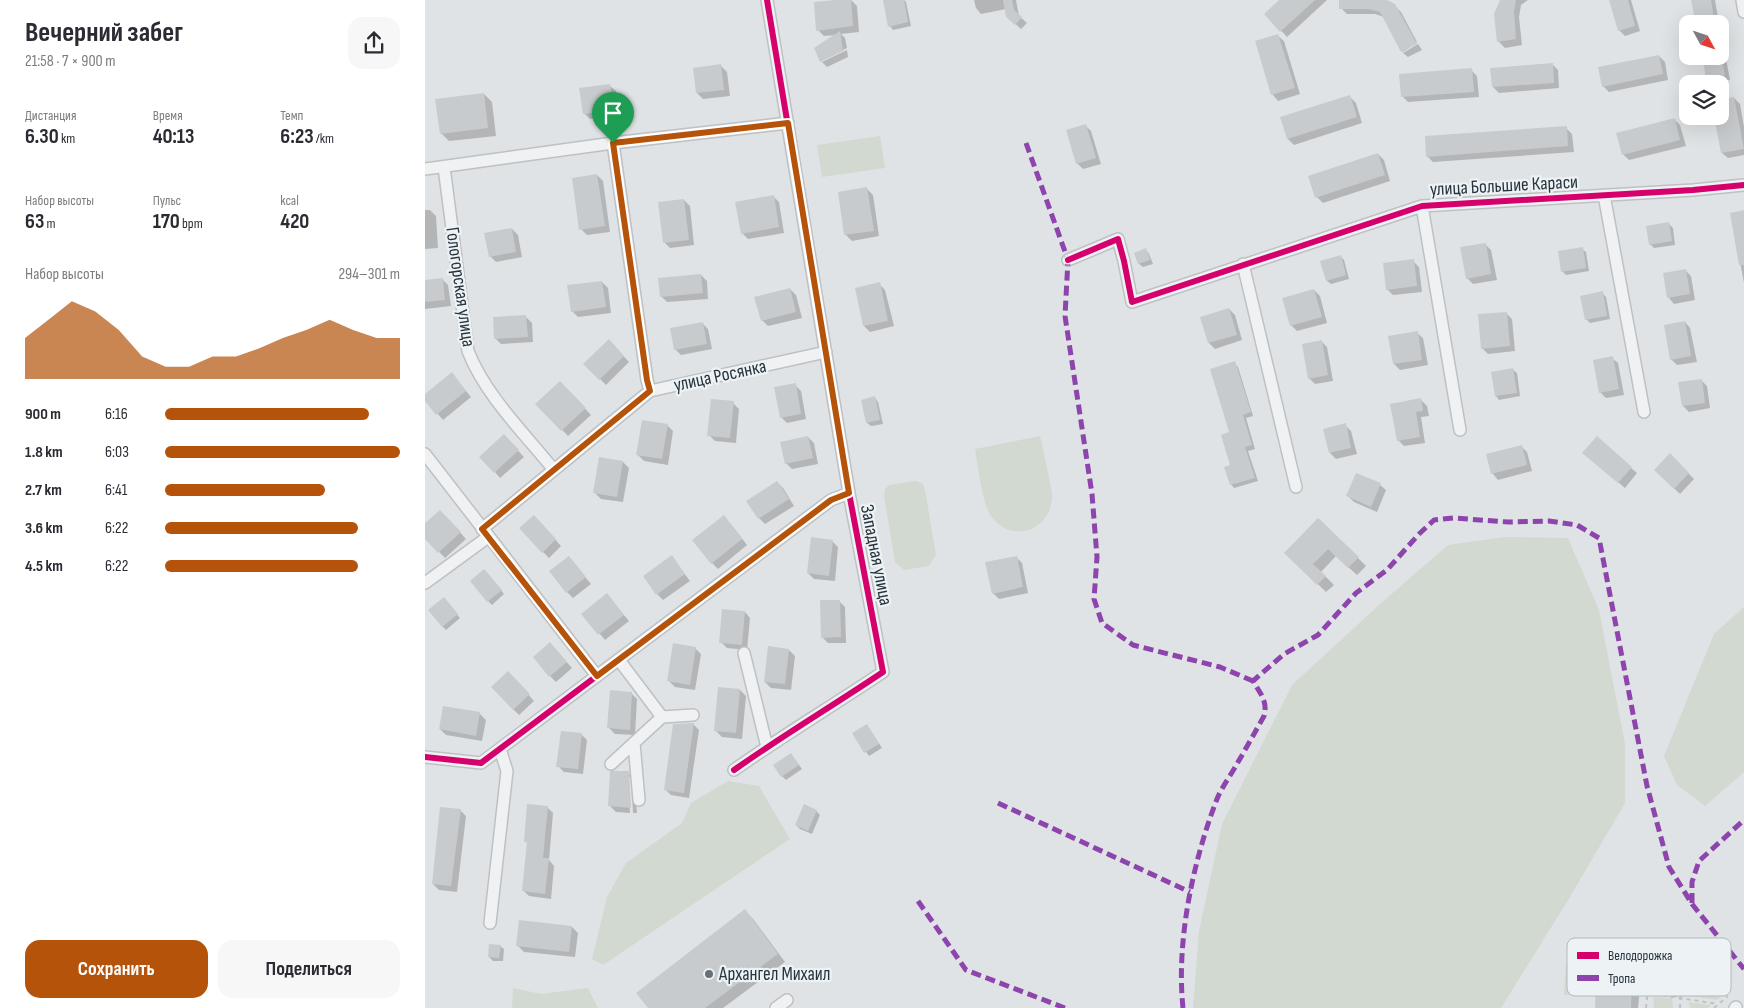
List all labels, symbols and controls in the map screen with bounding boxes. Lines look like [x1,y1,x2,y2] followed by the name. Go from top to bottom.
[1679,15,1729,65] north arrow
[1679,15,1729,125] map controls
[25,16,183,49] text: Вечерний забег
[348,17,400,69] button: share
[25,52,115,71] text: 21:58 · 7 × 900 m
[1679,75,1729,125] button: layers
[592,92,634,143] pin
[599,99,627,127] icon: arrive
[25,107,76,124] text: Дистанция
[153,107,183,124] text: Время
[280,107,303,124] text: Темп
[25,124,59,149] text: 6.30
[153,124,194,149] text: 40:13
[280,124,314,149] text: 6:23
[59,130,75,147] text: km
[314,130,334,147] text: /km
[1429,171,1579,201] street label: улица Большие Караси
[25,192,94,209] text: Набор высоты
[153,192,181,209] text: Пульс
[280,192,299,209] text: kcal
[25,209,44,234] text: 63
[153,209,180,234] text: 170
[280,209,309,234] text: 420
[44,215,56,232] text: m
[180,215,203,232] text: bpm
[440,226,480,348] street label: Гологорская улица
[25,265,104,284] text: Набор высоты
[338,265,400,284] text: 294–301 m
[672,355,768,397] street label: улица Росянка
[25,405,61,424] text: 900 m
[105,405,128,424] text: 6:16
[25,443,63,462] text: 1.8 km
[105,443,129,462] text: 6:03
[25,481,62,500] text: 2.7 km
[105,481,127,500] text: 6:41
[855,503,897,607] street label: Западная улица
[25,519,63,538] text: 3.6 km
[105,519,128,538] text: 6:22
[25,557,63,576] text: 4.5 km
[105,557,128,576] text: 6:22
[1567,938,1731,996] legend
[25,940,208,998] button: Сохранить
[218,940,400,998] button: Поделиться
[1608,947,1672,964] text: Велодорожка
[718,963,830,986] place label: Архангел Михаил
[703,968,715,980] marker: Архангел Михаил
[1608,970,1635,987] text: Тропа

